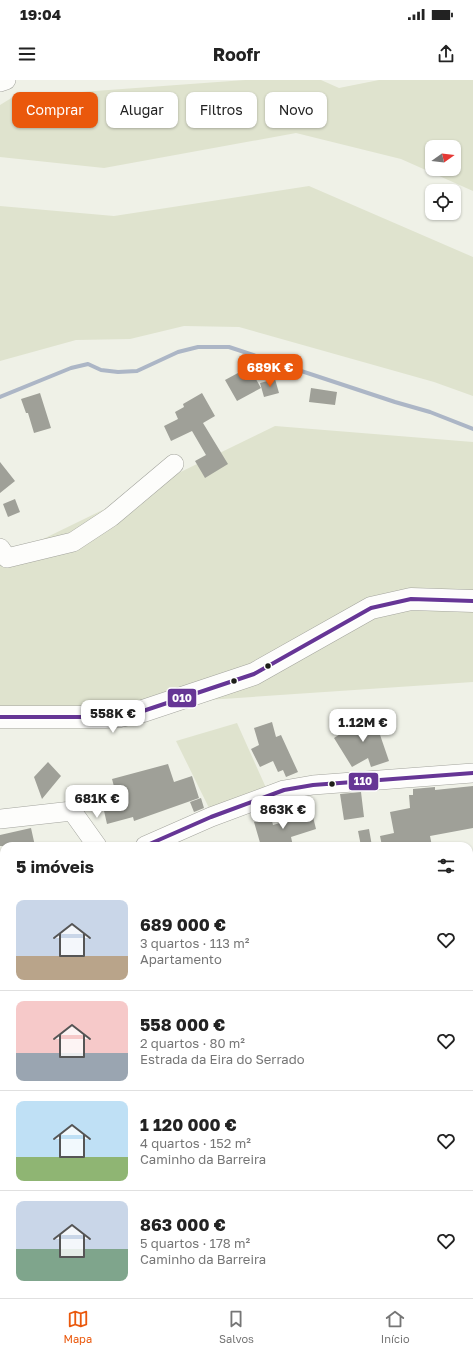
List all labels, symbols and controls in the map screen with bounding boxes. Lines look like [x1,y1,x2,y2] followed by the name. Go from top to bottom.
[20,5,61,23] text: 19:04
[16,43,38,65] icon: menu
[213,43,260,65] text: Roofr
[435,43,457,65] icon: share
[12,92,98,128] chip: Comprar
[106,92,178,128] chip: Alugar
[186,92,257,128] chip: Filtros
[265,92,327,128] chip: Novo
[425,140,461,176] north arrow
[425,140,461,220] map controls
[425,184,461,220] button: locate
[237,354,303,388] pin: 689K €
[247,359,293,375] text: 689K €
[263,661,273,671] unlabelled marker
[229,676,239,686] unlabelled marker
[167,688,197,708] line badge: 010
[172,691,192,704] text: 010
[80,700,146,734] pin: 558K €
[90,705,136,721] text: 558K €
[326,709,400,743] pin: 1.12M €
[338,714,388,730] text: 1.12M €
[348,772,379,791] line badge: 110
[354,774,372,787] text: 110
[327,779,337,789] unlabelled marker
[64,785,130,819] pin: 681K €
[74,790,120,806] text: 681K €
[250,796,316,830] pin: 863K €
[260,801,306,817] text: 863K €
[435,855,457,877] icon: filters
[16,856,94,877] text: 5 imóveis
[140,914,226,935] text: 689 000 €
[48,916,96,964] icon: home
[435,929,457,951] icon: heart
[140,935,249,951] text: 3 quartos · 113 m²
[140,951,222,967] text: Apartamento
[140,1014,225,1035] text: 558 000 €
[48,1017,96,1065] icon: home
[435,1030,457,1052] icon: heart
[140,1035,245,1051] text: 2 quartos · 80 m²
[140,1051,305,1067] text: Estrada da Eira do Serrado
[140,1114,237,1135] text: 1 120 000 €
[48,1117,96,1165] icon: home
[435,1130,457,1152] icon: heart
[140,1135,251,1151] text: 4 quartos · 152 m²
[140,1151,266,1167] text: Caminho da Barreira
[140,1214,226,1235] text: 863 000 €
[48,1217,96,1265] icon: home
[435,1230,457,1252] icon: heart
[140,1235,250,1251] text: 5 quartos · 178 m²
[140,1251,266,1267] text: Caminho da Barreira
[63,1308,92,1345] tab: Mapa
[219,1308,254,1345] tab: Salvos
[381,1308,410,1345] tab: Início

